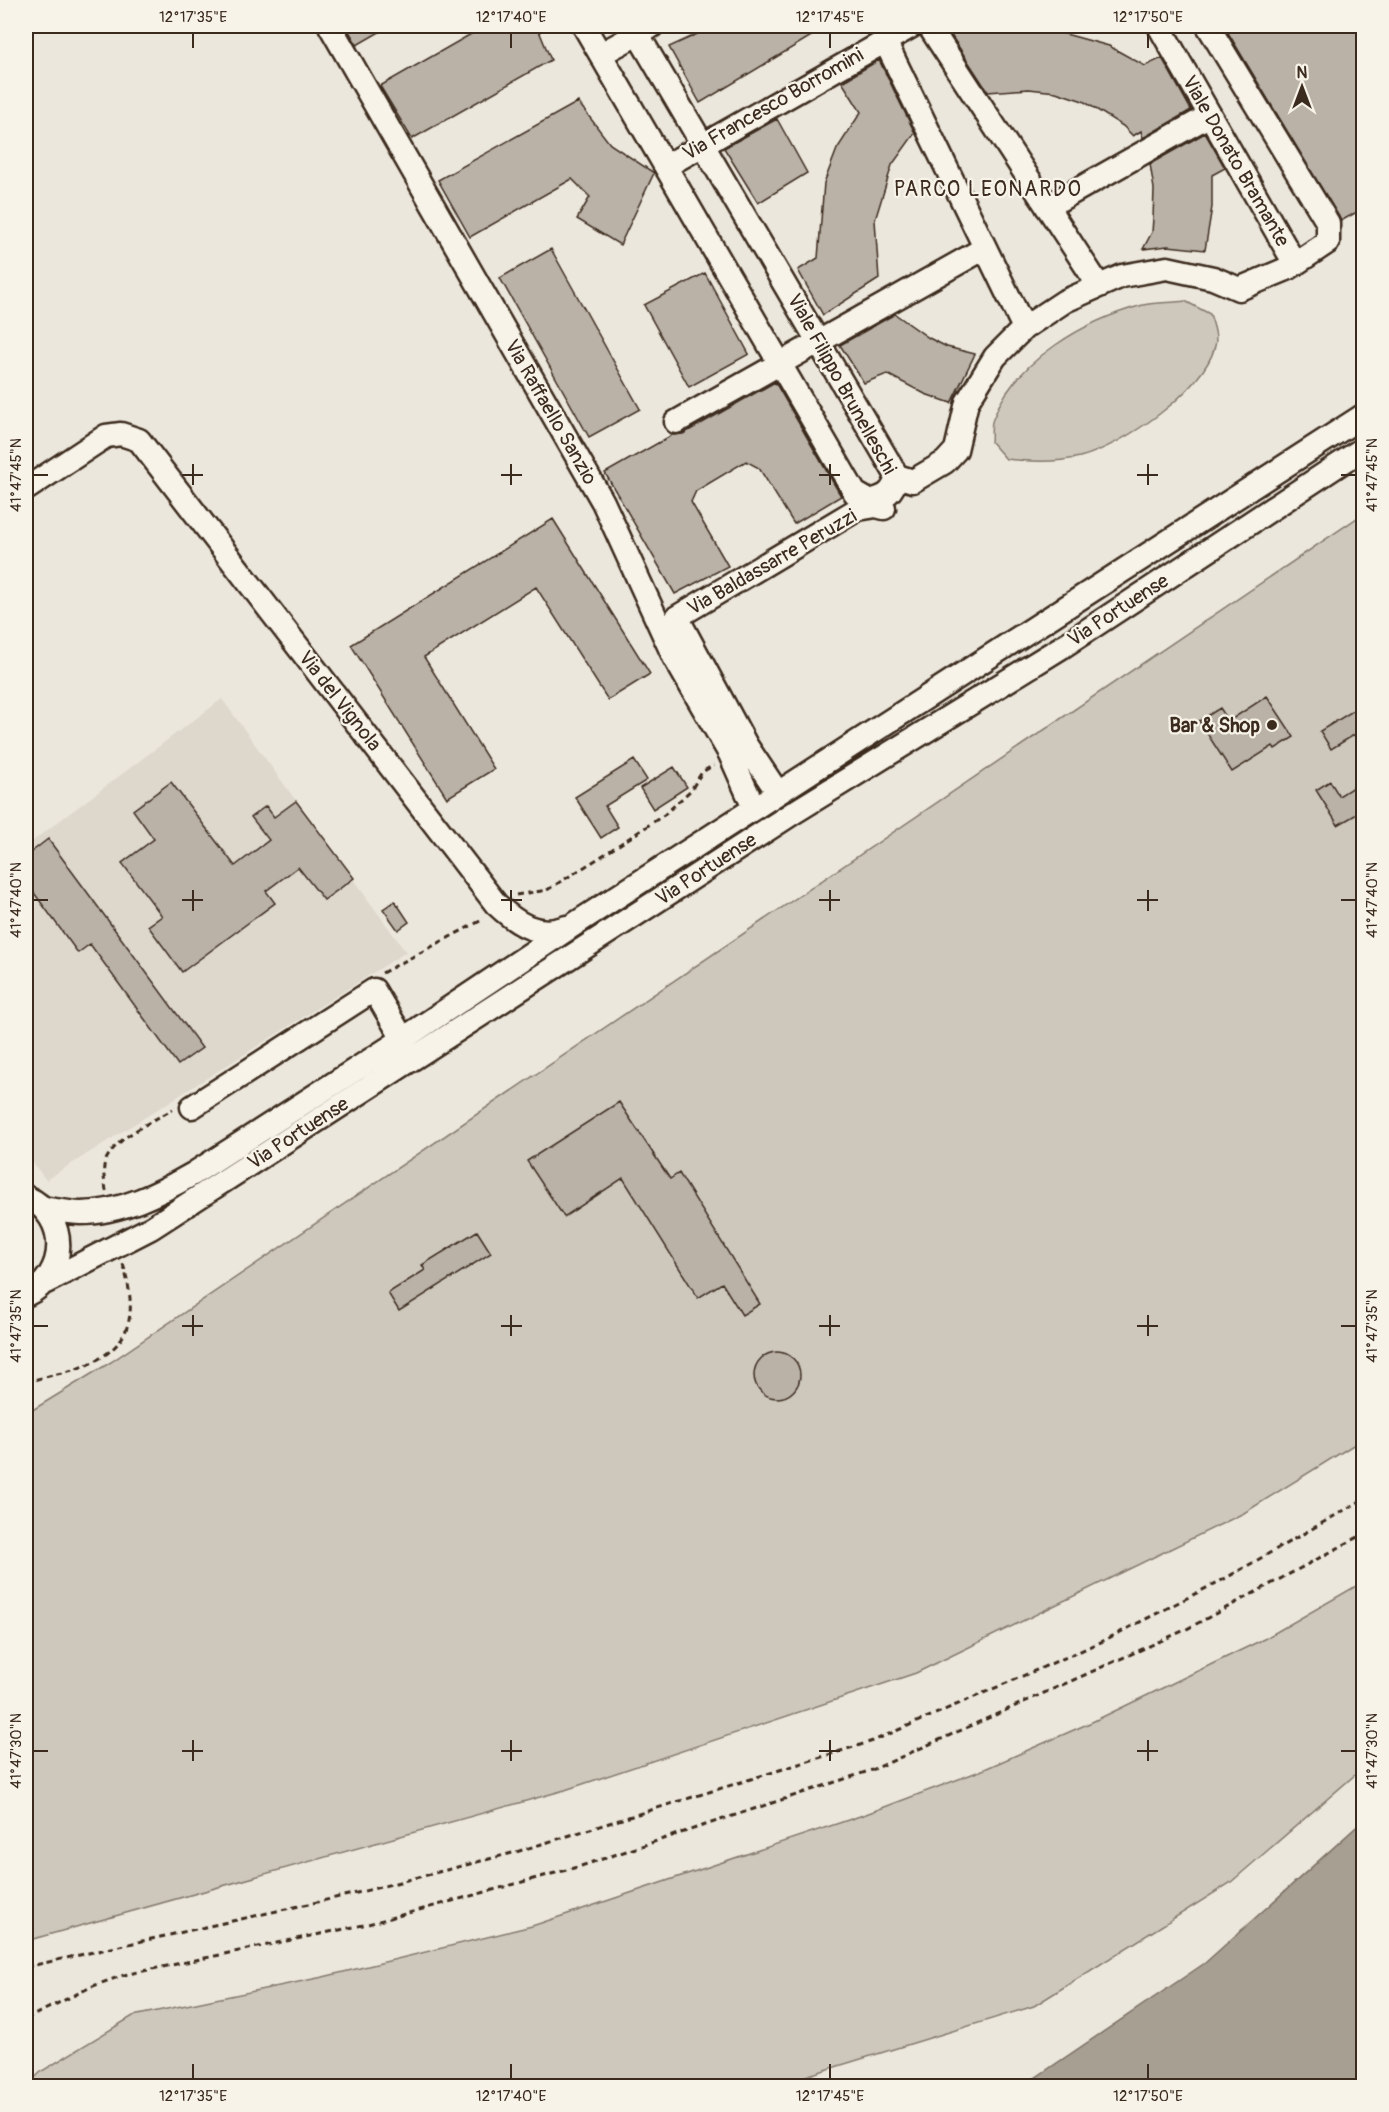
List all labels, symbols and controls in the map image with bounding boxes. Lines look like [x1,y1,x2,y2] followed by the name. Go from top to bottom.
[159,8,227,27] text: 12°17'35"E
[476,8,546,27] text: 12°17'40"E
[796,8,864,27] text: 12°17'45"E
[1113,8,1183,27] text: 12°17'50"E
[678,42,868,166] street label: Via Francesco Borromini
[1272,57,1332,117] north arrow
[1297,63,1308,83] text: N
[1177,71,1295,251] street label: Viale Donato Bramante
[894,176,1082,203] district label: PARCO LEONARDO
[782,289,902,479] street label: Viale Filippo Brunelleschi
[499,335,603,489] street label: Via Raffaello Sanzio
[7,438,26,512] text: 41°47'45"N
[1363,438,1382,512] text: 41°47'45"N
[683,503,861,621] street label: Via Baldassarre Peruzzi
[1063,568,1173,652] street label: Via Portuense
[293,646,387,756] street label: Via del Vignola
[1170,713,1261,738] place label: Bar & Shop
[1265,718,1279,732] marker: Bar & Shop
[651,827,761,911] street label: Via Portuense
[7,862,26,938] text: 41°47'40"N
[1363,862,1382,938] text: 41°47'40"N
[243,1091,353,1175] street label: Via Portuense
[7,1289,26,1363] text: 41°47'35"N
[1363,1289,1382,1363] text: 41°47'35"N
[7,1713,26,1789] text: 41°47'30"N
[1363,1713,1382,1789] text: 41°47'30"N
[159,2087,227,2106] text: 12°17'35"E
[476,2087,546,2106] text: 12°17'40"E
[796,2087,864,2106] text: 12°17'45"E
[1113,2087,1183,2106] text: 12°17'50"E

